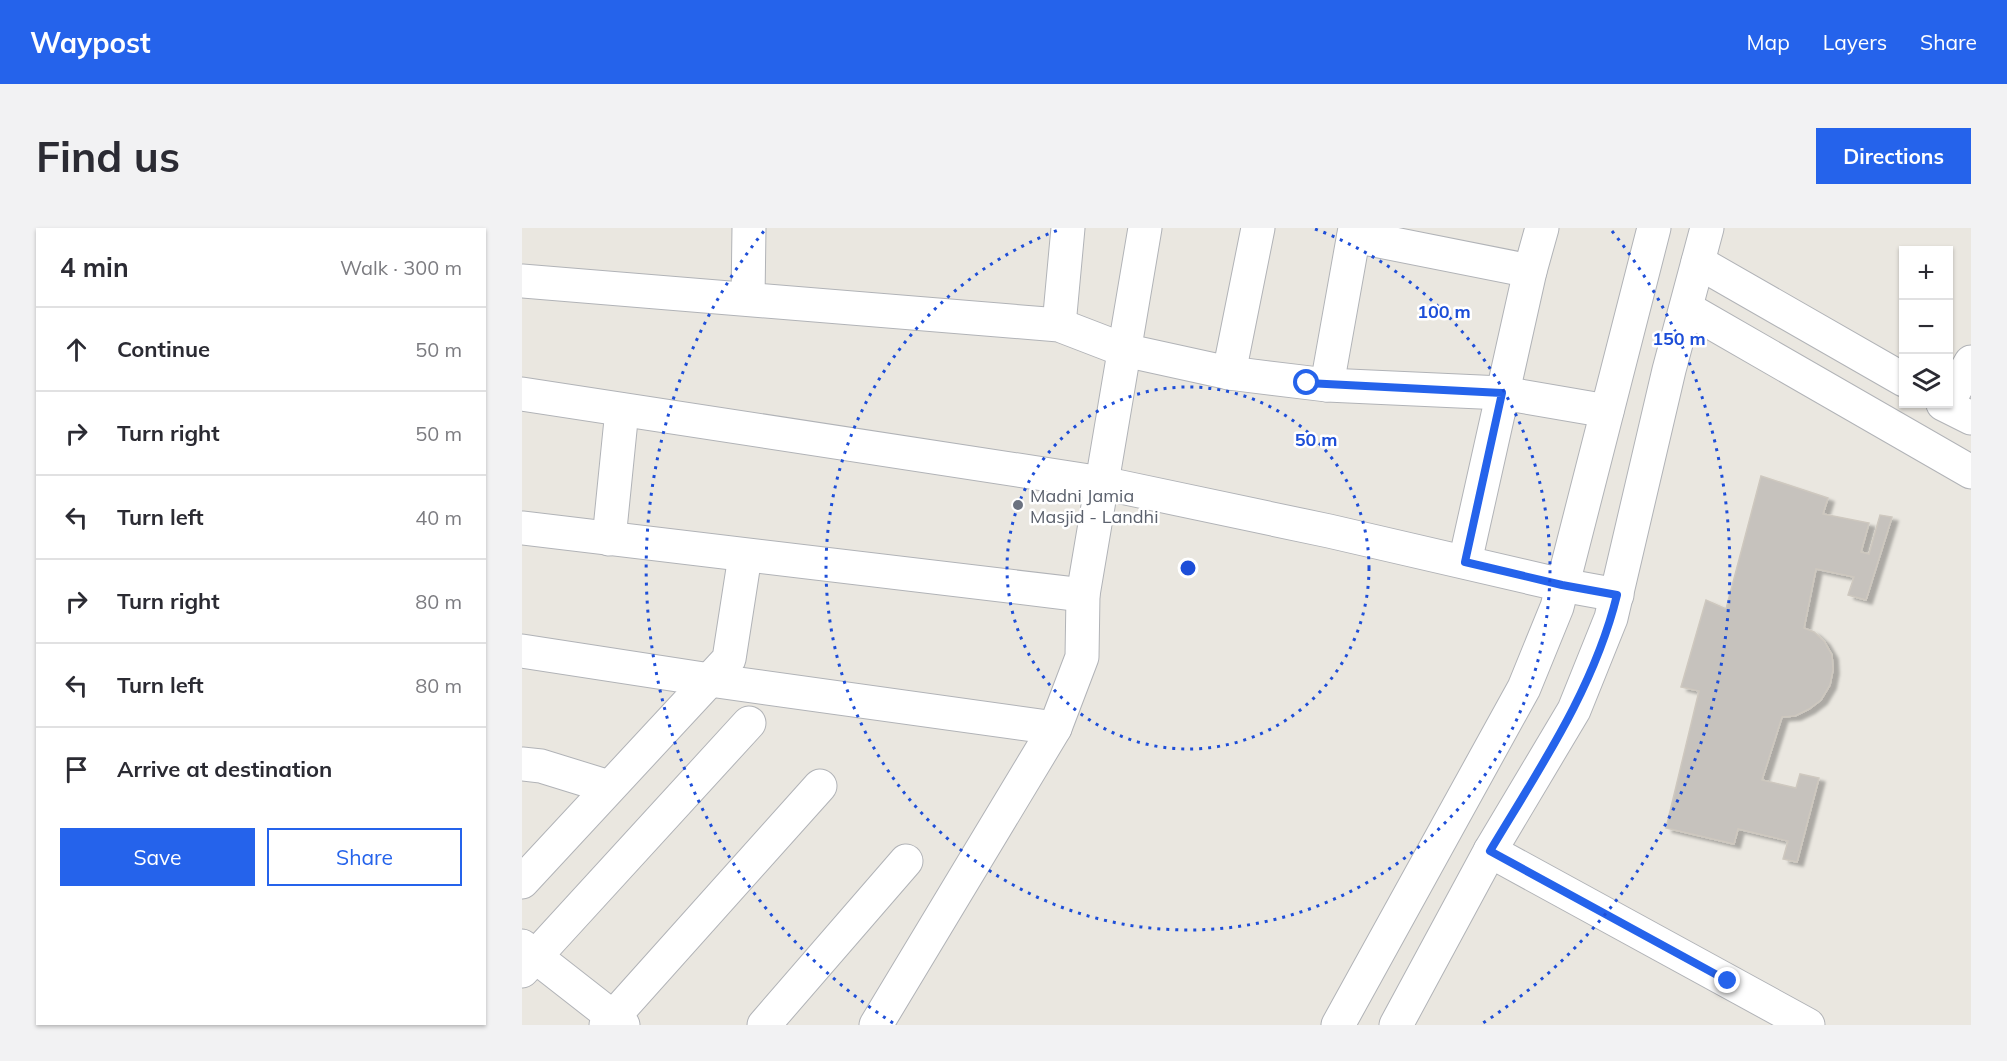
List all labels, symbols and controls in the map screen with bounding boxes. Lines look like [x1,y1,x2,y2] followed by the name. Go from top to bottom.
[30,25,151,60] text: Waypost
[1747,29,1790,55] text: Map
[1823,29,1887,55] text: Layers
[1920,29,1977,55] text: Share
[1816,128,1971,184] button: Directions
[36,130,180,183] text: Find us
[1899,246,1953,408] map controls
[1899,246,1953,300] button: +
[60,251,129,284] text: 4 min
[340,255,462,280] text: Walk · 300 m
[1417,300,1471,323] text: 100 m
[1899,300,1953,354] button: −
[1652,327,1706,350] text: 150 m
[60,333,93,366] icon: ahead
[117,335,210,363] text: Continue
[415,337,462,362] text: 50 m
[1899,354,1953,408] button: layers
[1293,369,1319,395] route start
[60,417,93,450] icon: right
[117,419,220,447] text: Turn right
[415,421,462,446] text: 50 m
[1295,428,1337,451] text: 50 m
[1030,484,1158,528] place label: Madni Jamia Masjid - Landhi
[1011,498,1025,512] marker: Madni Jamia Masjid - Landhi
[60,501,93,534] icon: left
[117,503,204,531] text: Turn left
[415,505,462,530] text: 40 m
[1178,558,1198,578] centre of rings
[60,585,93,618] icon: right
[117,587,220,615] text: Turn right
[415,589,462,614] text: 80 m
[60,669,93,702] icon: left
[117,671,204,699] text: Turn left
[415,673,462,698] text: 80 m
[60,753,93,786] icon: arrive
[117,755,332,783] text: Arrive at destination
[60,828,255,886] button: Save
[267,828,462,886] button: Share
[1714,967,1740,993] route end

